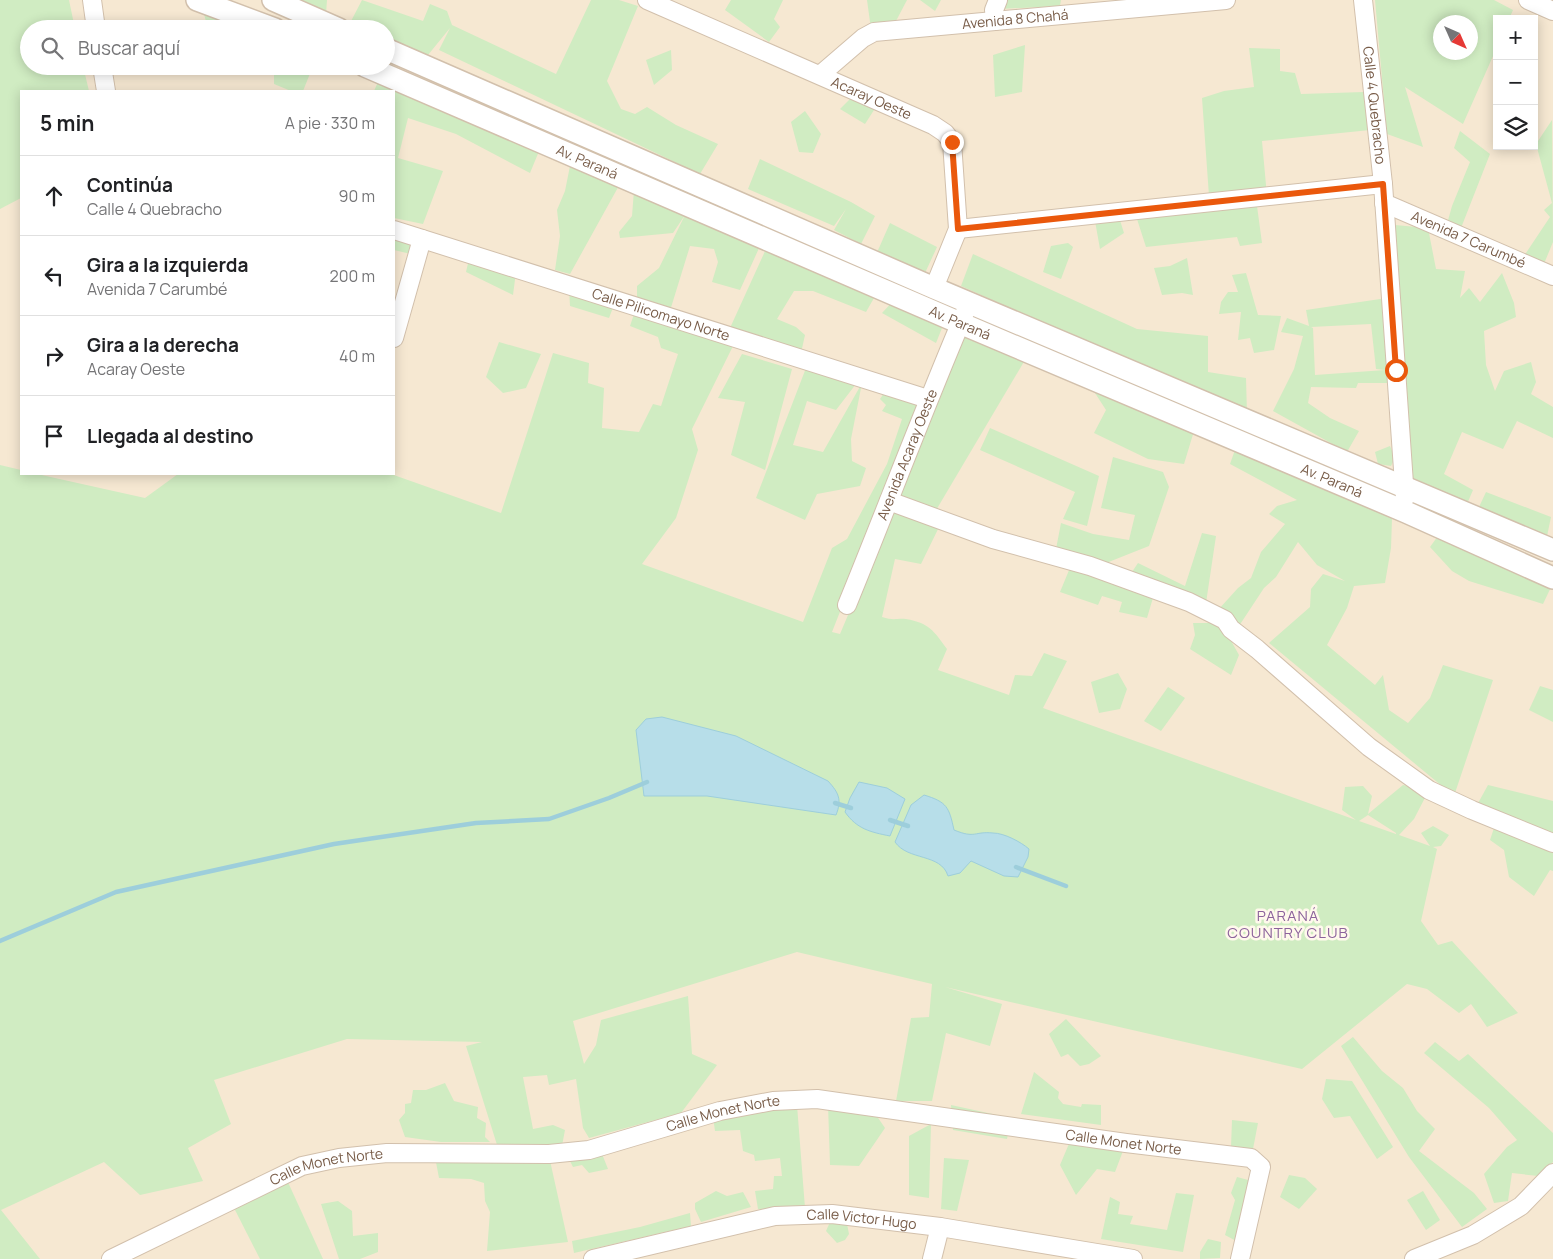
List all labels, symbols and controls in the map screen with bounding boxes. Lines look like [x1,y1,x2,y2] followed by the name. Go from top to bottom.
[961,4,1069,33] street label: Avenida 8 Chahá
[1433,15,1478,60] north arrow
[1493,15,1538,150] map controls
[1493,15,1538,60] button: +
[20,20,395,75] search box
[38,34,66,62] icon: search
[78,35,180,61] text: Buscar aquí
[1359,45,1391,165] street label: Calle 4 Quebracho
[1493,60,1538,105] button: −
[829,72,915,124] street label: Acaray Oeste
[1493,105,1538,150] button: layers
[40,109,94,137] text: 5 min
[285,112,375,134] text: A pie · 330 m
[941,131,964,154] route end
[554,140,621,183] street label: Av. Paraná
[87,172,173,198] text: Continúa
[40,182,68,210] icon: ahead
[339,185,375,207] text: 90 m
[87,198,222,220] text: Calle 4 Quebracho
[1408,206,1529,272] street label: Avenida 7 Carumbé
[87,252,248,278] text: Gira a la izquierda
[40,262,68,290] icon: left
[330,265,375,287] text: 200 m
[87,278,227,300] text: Avenida 7 Carumbé
[590,283,732,345] street label: Calle Pilicomayo Norte
[926,301,994,344] street label: Av. Paraná
[87,332,239,358] text: Gira a la derecha
[40,342,68,370] icon: right
[339,345,375,367] text: 40 m
[87,358,185,380] text: Acaray Oeste
[1385,359,1408,382] route start
[872,386,941,523] street label: Avenida Acaray Oeste
[40,422,68,450] icon: arrive
[87,423,254,449] text: Llegada al destino
[1298,459,1366,502] street label: Av. Paraná
[1227,905,1349,943] district label: PARANÁ COUNTRY CLUB
[664,1091,780,1136] street label: Calle Monet Norte
[1064,1125,1183,1159] street label: Calle Monet Norte
[266,1143,384,1189] street label: Calle Monet Norte
[806,1204,918,1233] street label: Calle Victor Hugo

